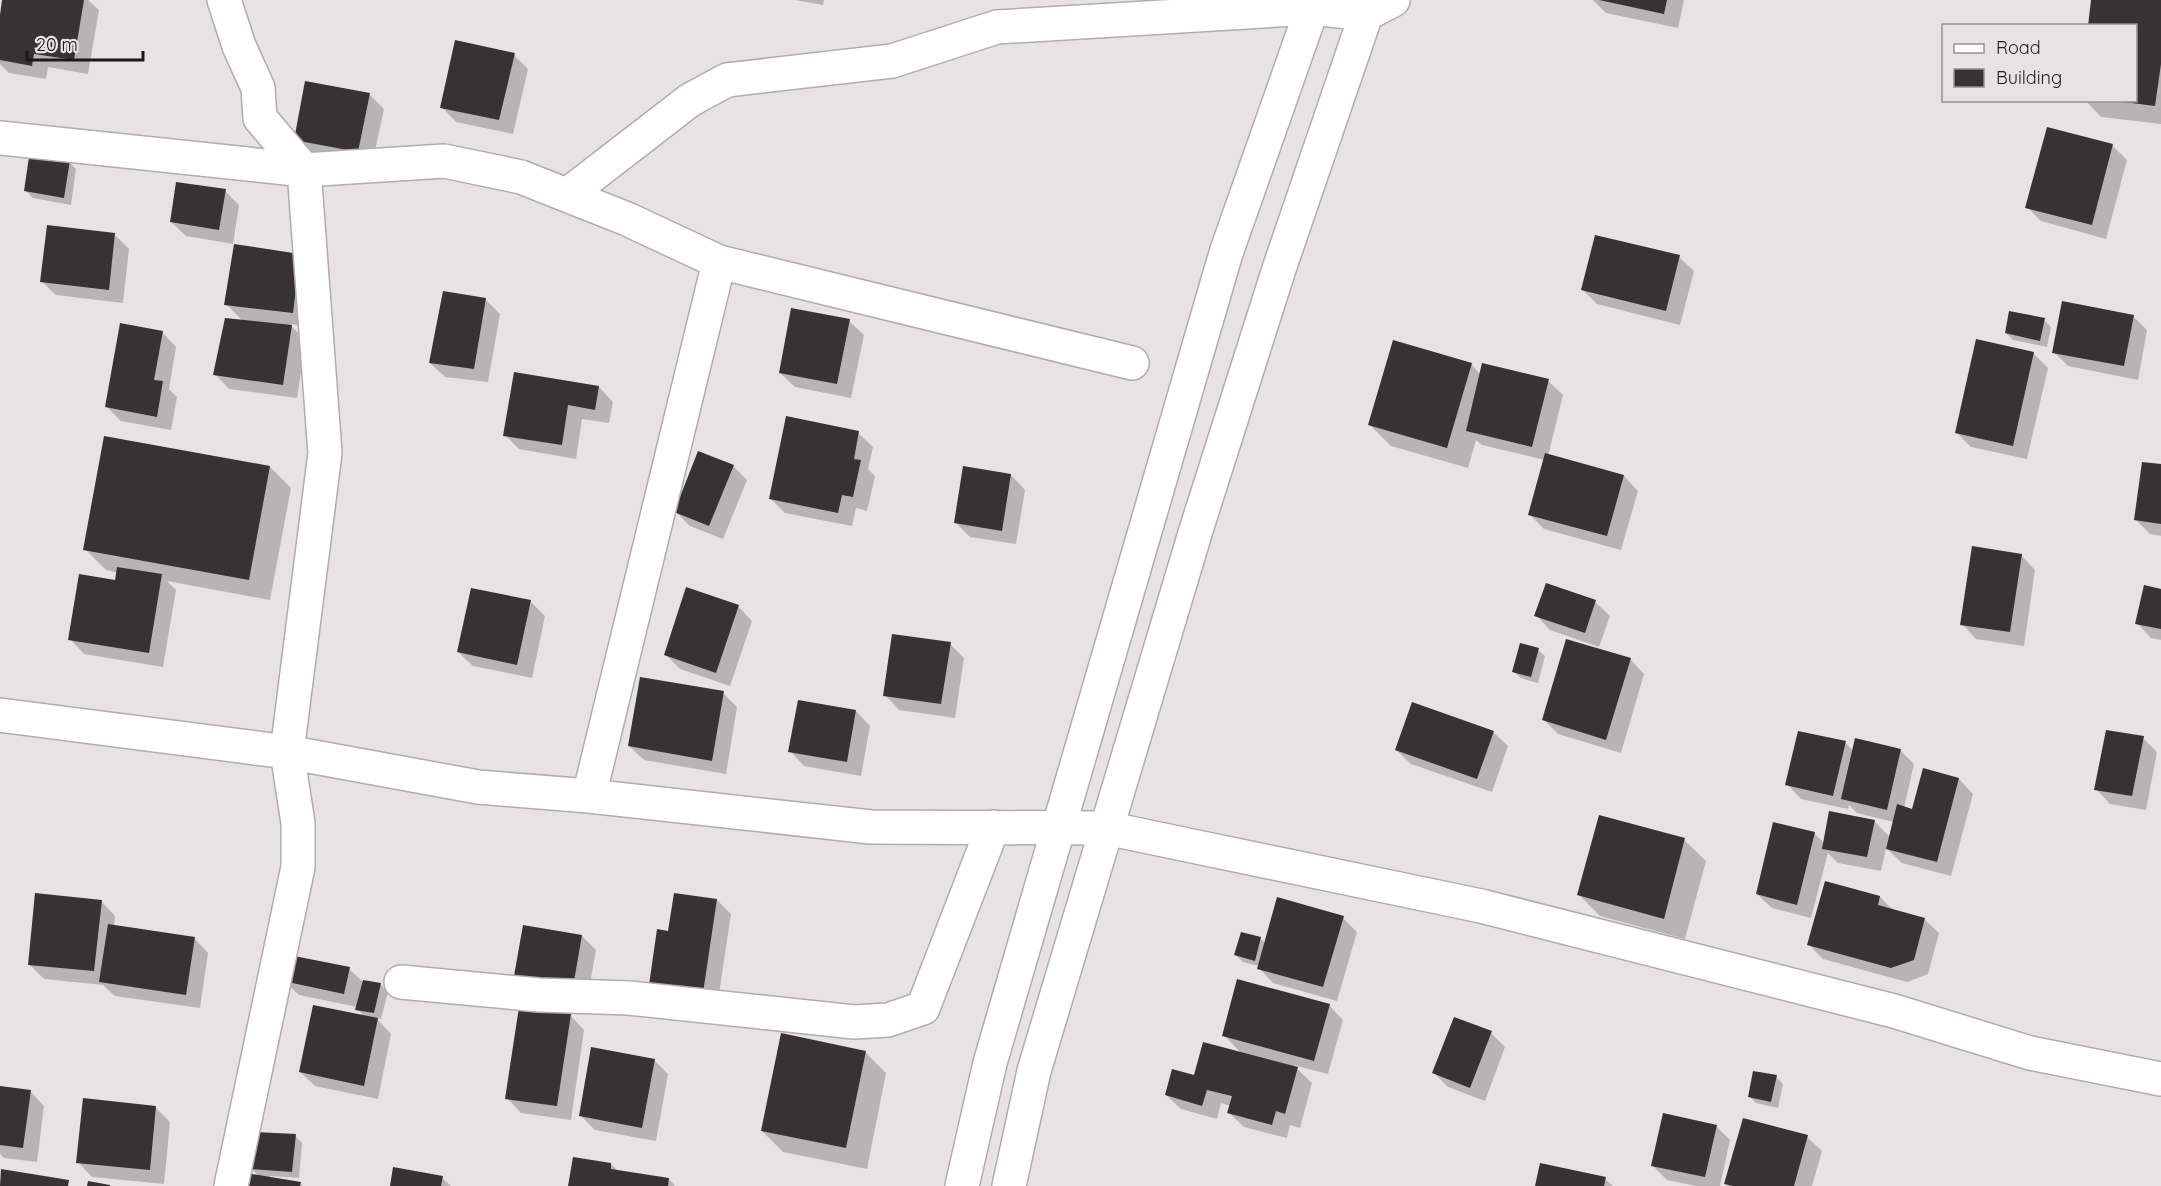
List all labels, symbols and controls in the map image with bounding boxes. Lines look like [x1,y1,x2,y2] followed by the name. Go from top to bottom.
[27,24,142,62] scale bar
[1942,24,2137,102] legend
[36,33,78,56] text: 20 m
[1996,36,2041,59] text: Road
[1996,66,2062,89] text: Building

